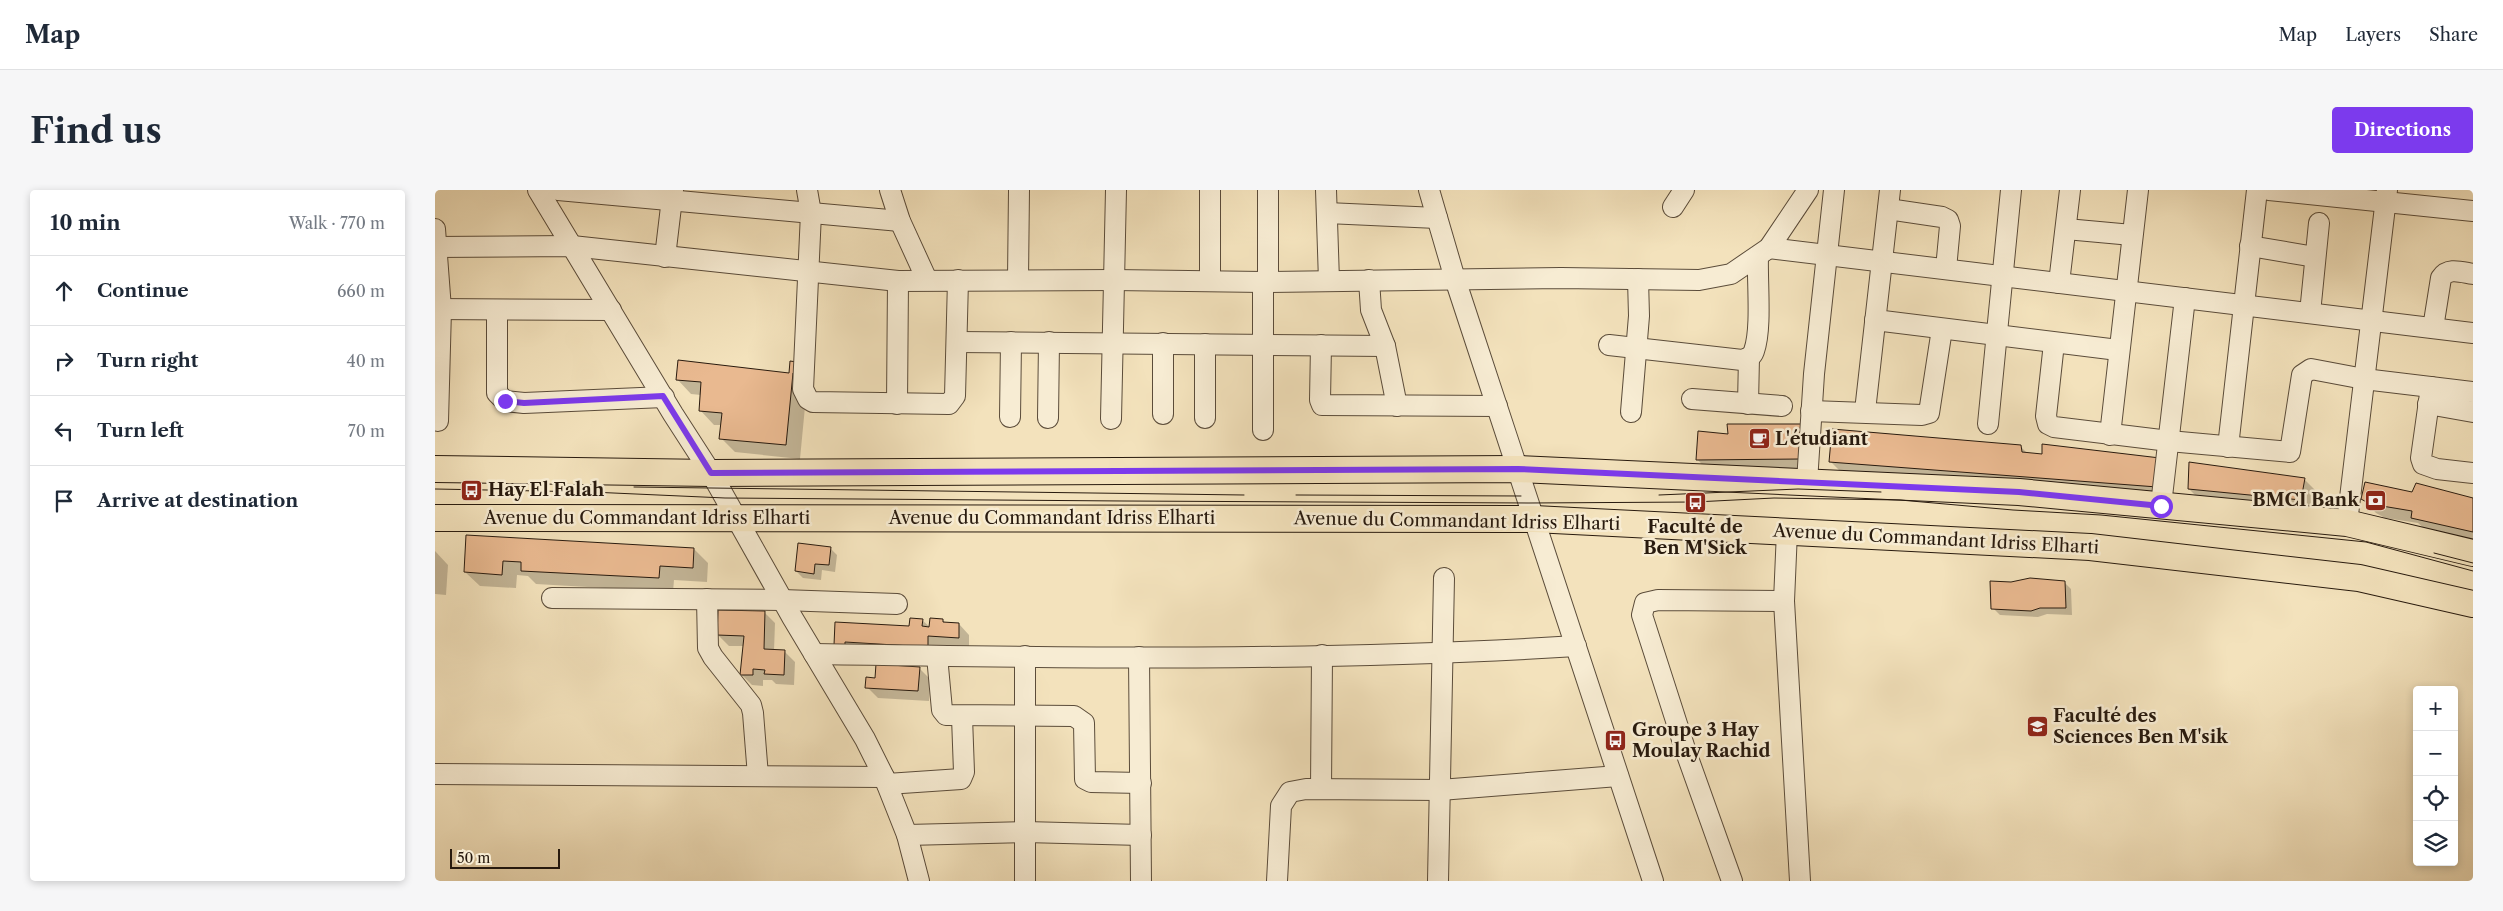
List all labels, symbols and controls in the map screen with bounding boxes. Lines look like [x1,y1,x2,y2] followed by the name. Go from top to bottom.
[25,20,80,49] text: Map
[2279,24,2317,46] text: Map
[2345,24,2401,46] text: Layers
[2429,24,2478,46] text: Share
[2332,107,2473,153] button: Directions
[30,109,162,152] text: Find us
[50,210,121,235] text: 10 min
[289,213,385,233] text: Walk · 770 m
[50,277,78,305] icon: ahead
[97,279,189,302] text: Continue
[337,281,385,301] text: 660 m
[50,347,78,375] icon: right
[97,349,198,372] text: Turn right
[346,351,385,371] text: 40 m
[494,390,517,413] route end
[50,417,78,445] icon: left
[97,419,184,442] text: Turn left
[348,421,385,441] text: 70 m
[1747,427,1771,451] cafe icon: L'étudiant
[1775,428,1869,450] place label: L'étudiant
[460,478,484,502] bus stop icon: Hay El Falah
[488,479,605,501] place label: Hay El Falah
[50,487,78,515] icon: arrive
[2363,488,2387,512] bank icon: BMCI Bank
[97,489,298,512] text: Arrive at destination
[2252,489,2360,511] place label: BMCI Bank
[1683,490,1707,514] bus stop icon: Faculté de Ben M'Sick
[2150,495,2173,518] route start
[483,507,811,529] street label: Avenue du Commandant Idriss Elharti
[888,507,1216,529] street label: Avenue du Commandant Idriss Elharti
[1293,507,1621,535] street label: Avenue du Commandant Idriss Elharti
[1643,516,1748,559] place label: Faculté de Ben M'Sick
[1771,519,2100,559] street label: Avenue du Commandant Idriss Elharti
[2413,686,2458,866] map controls
[2413,686,2458,731] button: +
[2053,705,2229,748] place label: Faculté des Sciences Ben M'sik
[2025,714,2049,738] school or university icon: Faculté des Sciences Ben M'sik
[1632,719,1770,762] place label: Groupe 3 Hay Moulay Rachid
[1604,728,1628,752] bus stop icon: Groupe 3 Hay Moulay Rachid
[2413,731,2458,776] button: −
[2413,776,2458,821] button: locate
[2413,821,2458,866] button: layers
[450,846,560,869] scale bar
[457,849,490,867] text: 50 m

